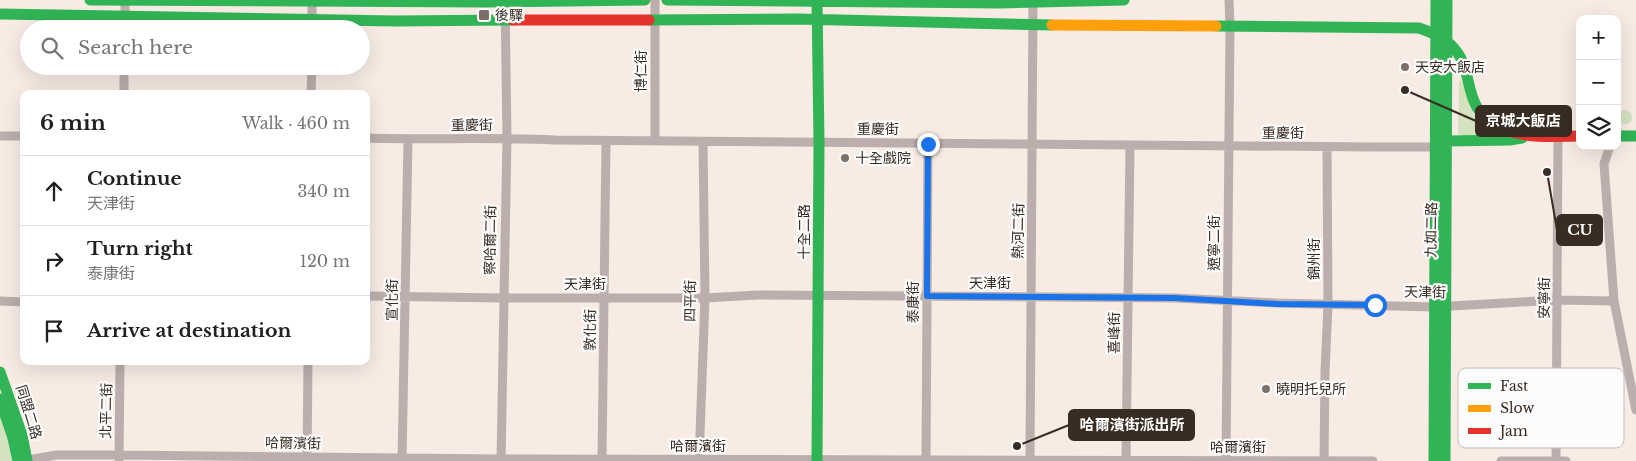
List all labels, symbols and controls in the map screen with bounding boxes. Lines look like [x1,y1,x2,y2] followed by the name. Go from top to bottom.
[495,6,523,24] place label: 後驛
[477,8,491,22] marker: 後驛
[1576,15,1621,150] map controls
[1576,15,1621,60] button: +
[20,20,370,75] search box
[38,34,66,62] icon: search
[78,36,193,59] text: Search here
[632,50,650,92] street label: 博仁街
[1415,58,1485,76] place label: 天安大飯店
[1576,60,1621,105] button: −
[1399,61,1411,73] marker: 天安大飯店
[1576,105,1621,150] button: layers
[1476,106,1571,136] callout: 京城大飯店
[40,110,106,136] text: 6 min
[1485,111,1561,130] text: 京城大飯店
[242,113,350,133] text: Walk · 460 m
[451,116,493,134] street label: 重慶街
[857,120,899,138] street label: 重慶街
[1262,124,1304,142] street label: 重慶街
[917,133,940,156] route end
[855,149,911,167] place label: 十全戲院
[839,152,851,164] marker: 十全戲院
[87,167,182,190] text: Continue
[40,177,68,205] icon: ahead
[298,181,350,201] text: 340 m
[87,193,135,213] text: 天津街
[1422,202,1440,258] street label: 九如二路
[1009,203,1027,259] street label: 熱河二街
[795,204,813,260] street label: 十全二路
[480,205,500,275] street label: 察哈爾二街
[1205,215,1223,271] street label: 遼寧二街
[1557,215,1602,245] callout: CU
[1567,220,1594,239] text: CU
[87,237,193,260] text: Turn right
[1305,238,1323,280] street label: 錦州街
[40,247,68,275] icon: right
[300,251,350,271] text: 120 m
[87,263,135,283] text: 泰康街
[969,274,1011,292] street label: 天津街
[564,275,606,293] street label: 天津街
[1535,277,1553,319] street label: 安寧街
[383,279,401,321] street label: 宣化街
[681,280,699,322] street label: 四平街
[904,281,922,323] street label: 泰康街
[1404,283,1446,301] street label: 天津街
[1364,294,1387,317] route start
[581,309,599,351] street label: 敦化街
[1105,312,1123,354] street label: 喜峰街
[40,317,68,345] icon: arrive
[87,319,291,342] text: Arrive at destination
[1458,368,1624,448] legend
[1500,377,1529,395] text: Fast
[1276,380,1346,398] place label: 曉明托兒所
[12,383,46,441] street label: 同盟二路
[97,383,115,439] street label: 北平二街
[1260,383,1272,395] marker: 曉明托兒所
[1500,399,1534,417] text: Slow
[1069,410,1194,440] callout: 哈爾濱街派出所
[1079,415,1185,434] text: 哈爾濱街派出所
[1498,422,1528,440] text: Jam
[265,434,321,452] street label: 哈爾濱街
[670,437,726,455] street label: 哈爾濱街
[1210,438,1266,456] street label: 哈爾濱街

